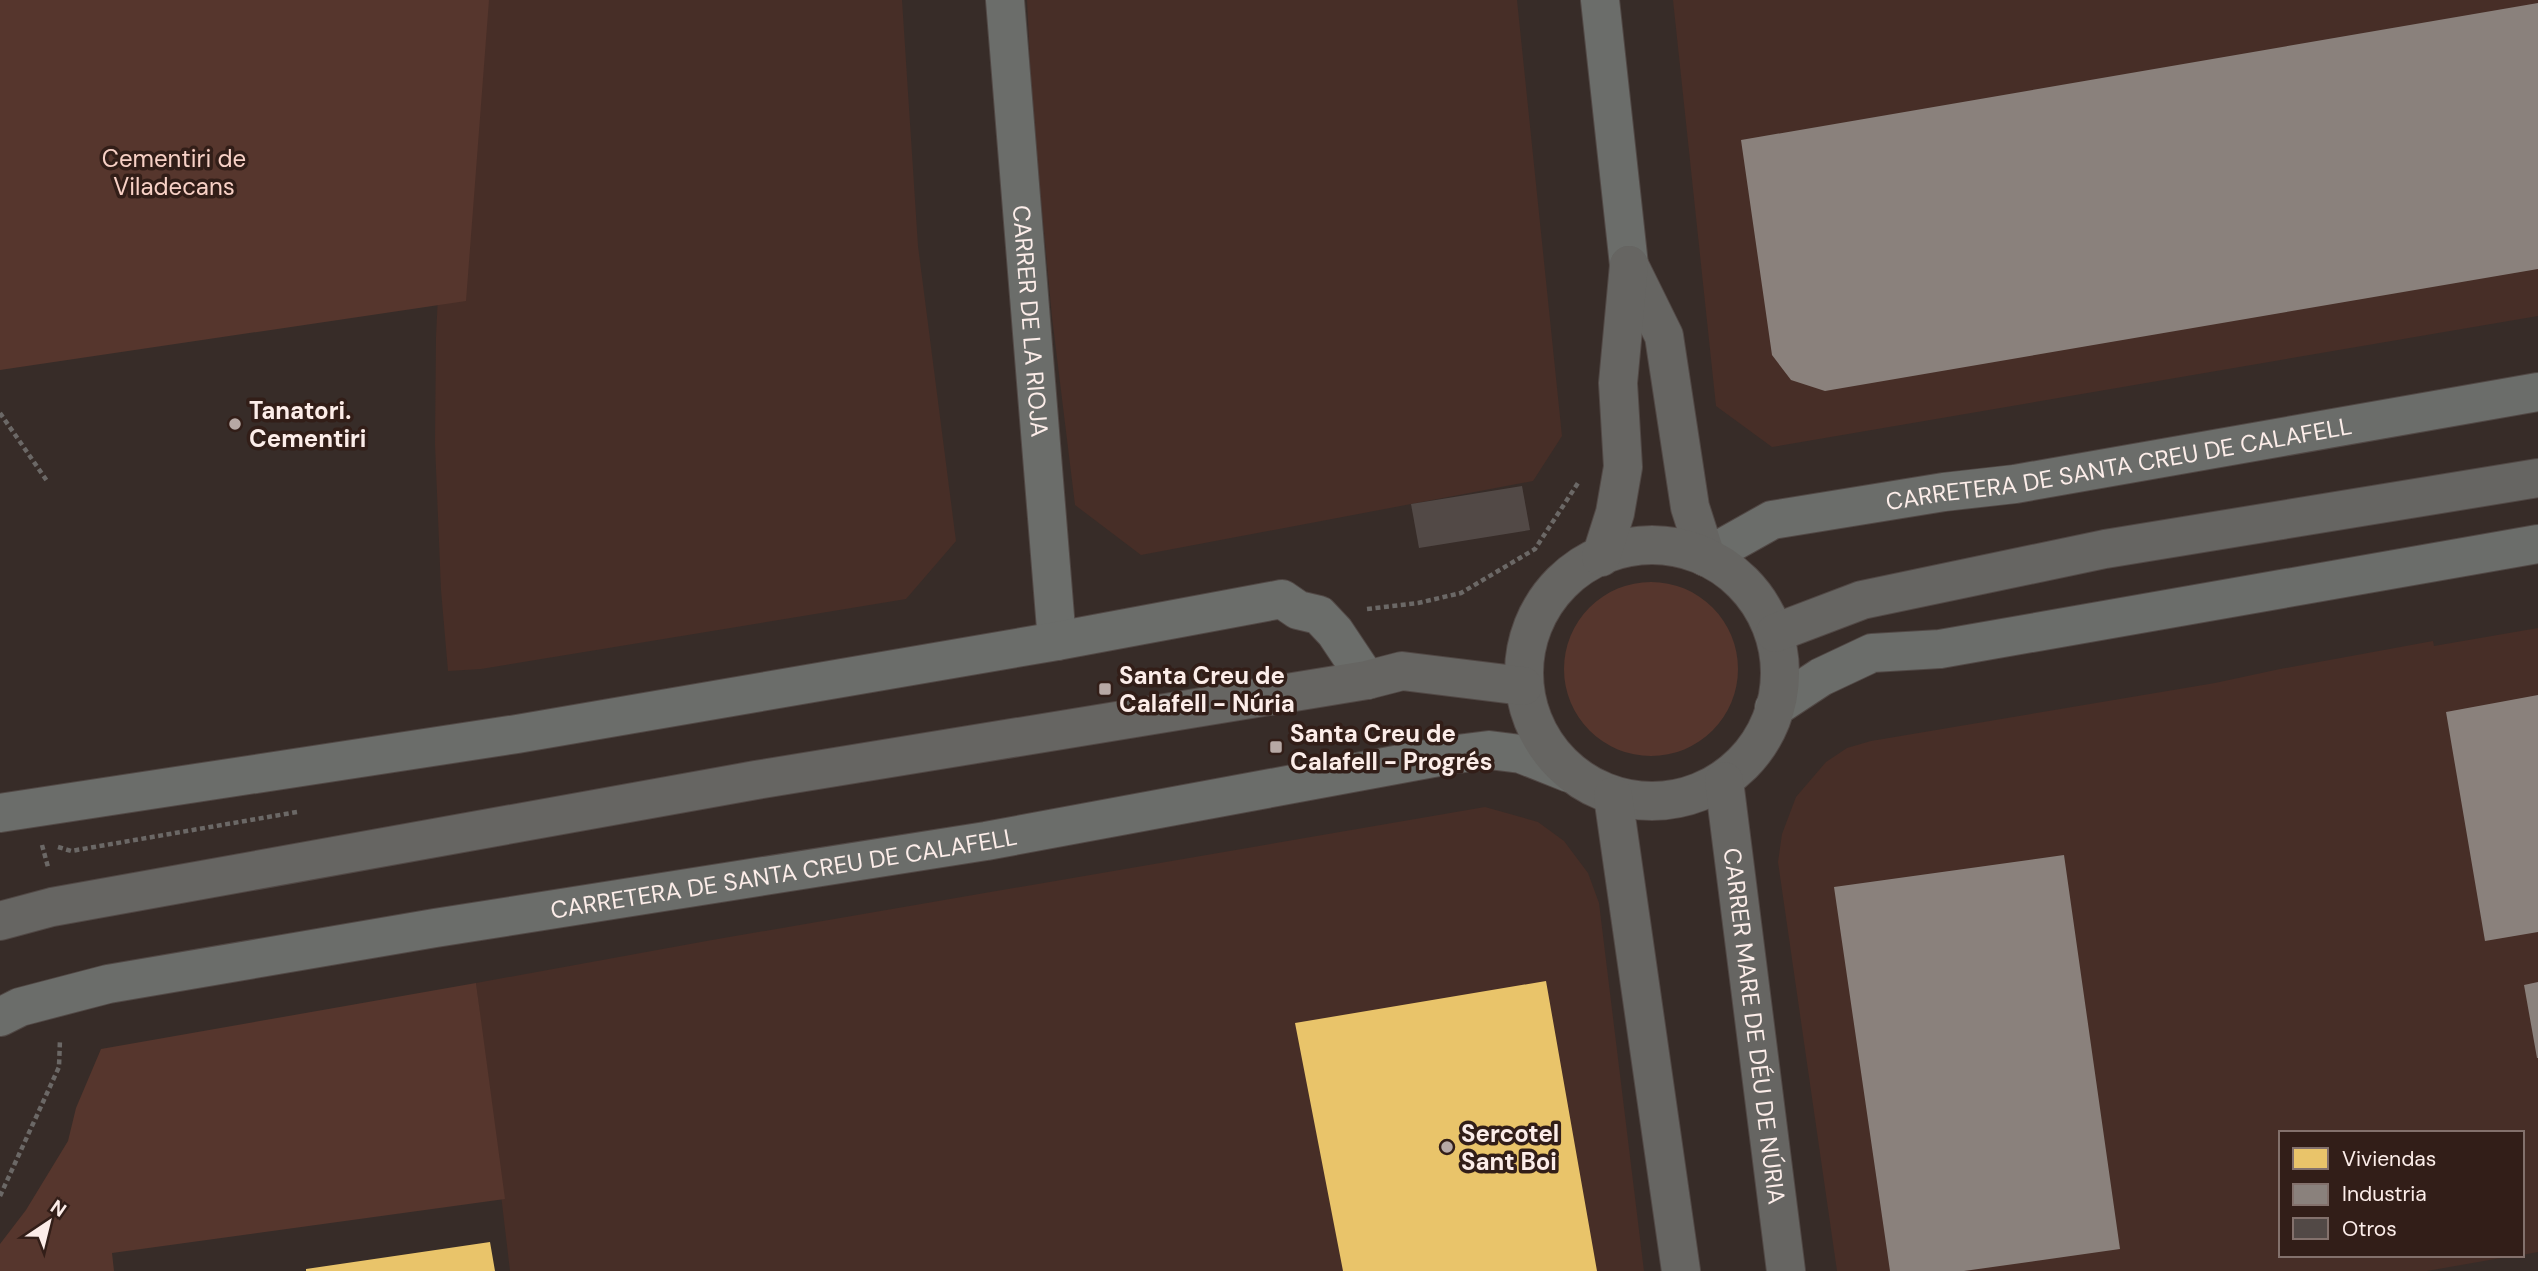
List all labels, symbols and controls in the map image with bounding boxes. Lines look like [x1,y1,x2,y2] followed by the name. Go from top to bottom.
[102,143,246,202] park label: Cementiri de Viladecans
[1006,204,1056,438] street label: CARRER DE LA RIOJA
[249,395,366,454] place label: Tanatori. Cementiri
[1883,410,2354,517] street label: CARRETERA DE SANTA CREU DE CALAFELL
[227,416,243,432] marker: Tanatori. Cementiri
[1119,660,1295,719] place label: Santa Creu de Calafell - Núria
[1097,681,1113,697] marker: Santa Creu de Calafell - Núria
[1290,718,1492,777] place label: Santa Creu de Calafell - Progrés
[1268,739,1284,755] marker: Santa Creu de Calafell - Progrés
[548,820,1019,925] street label: CARRETERA DE SANTA CREU DE CALAFELL
[1717,846,1793,1206] street label: CARRER MARE DE DÉU DE NÚRIA
[1461,1118,1559,1177] place label: Sercotel Sant Boi
[2279,1131,2524,1257] legend
[1439,1139,1455,1155] marker: Sercotel Sant Boi
[2342,1145,2436,1173] text: Viviendas
[2342,1180,2427,1208] text: Industria
[14,1187,84,1257] north arrow
[46,1194,71,1223] text: N
[2342,1215,2397,1243] text: Otros

